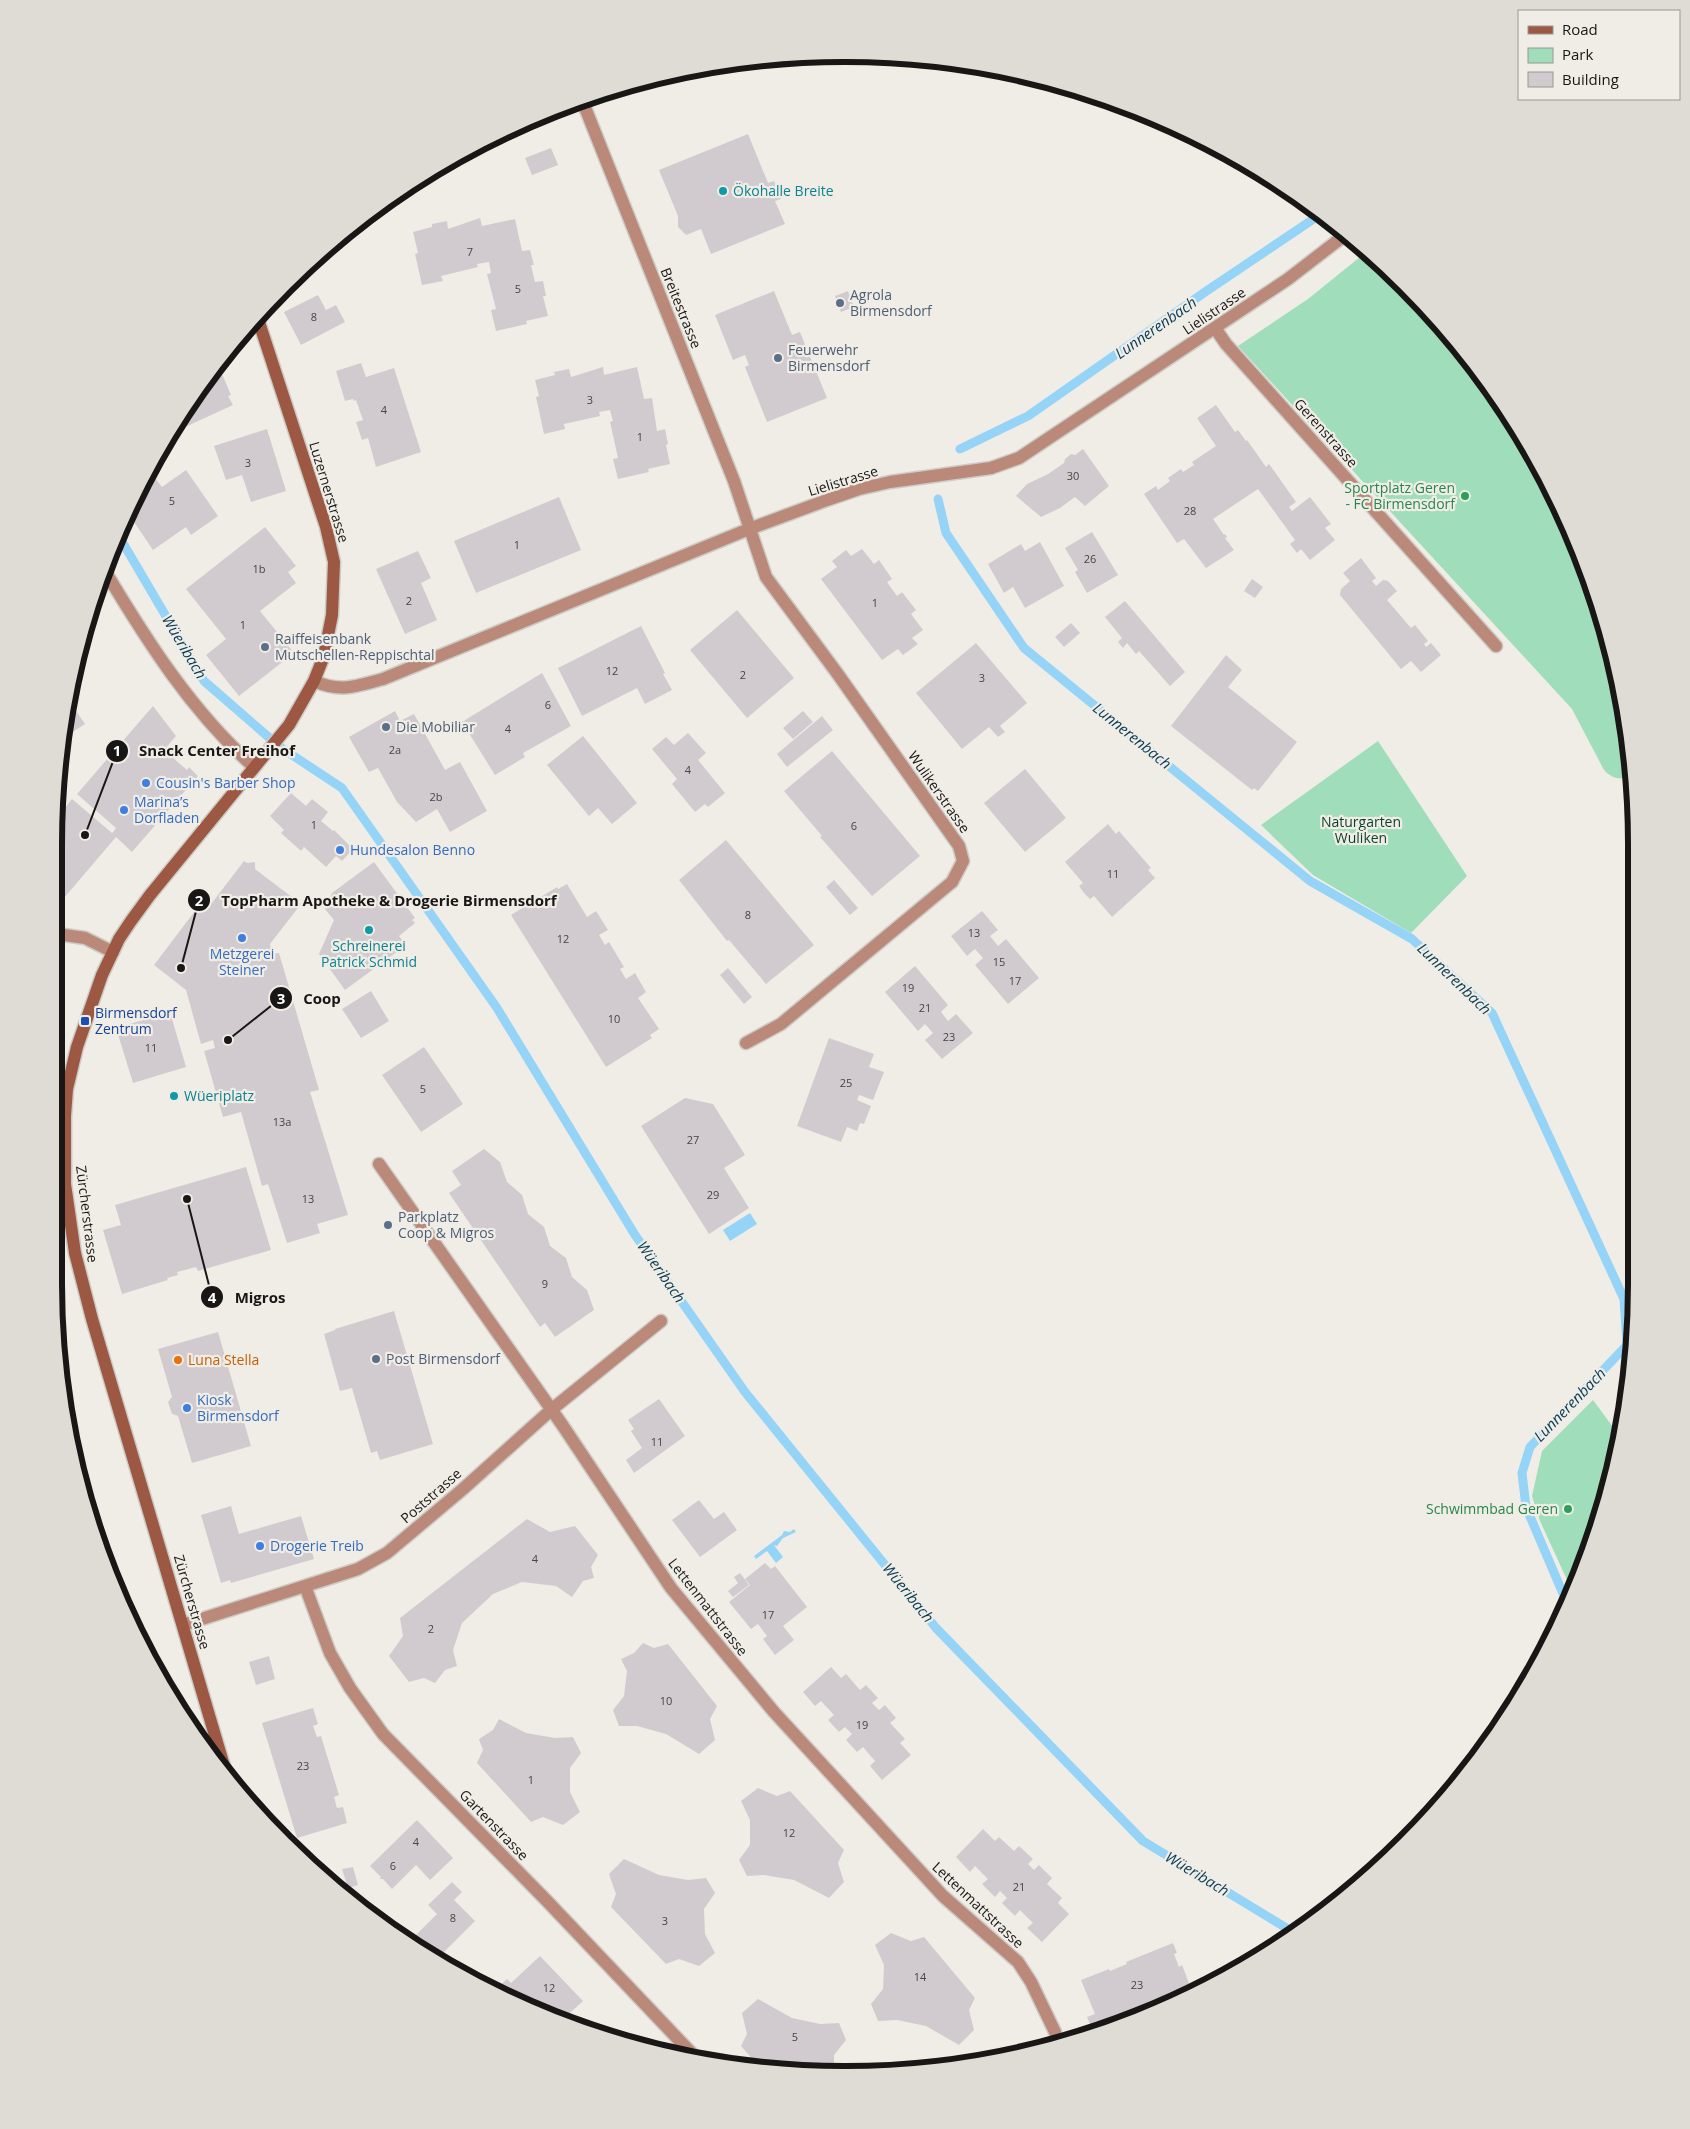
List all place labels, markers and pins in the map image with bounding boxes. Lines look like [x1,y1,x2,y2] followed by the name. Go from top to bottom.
[733,181,834,200] place label: Ökohalle Breite
[717,185,729,197] marker: Ökohalle Breite
[850,285,933,320] place label: Agrola Birmensdorf
[834,297,846,309] marker: Agrola Birmensdorf
[788,340,871,375] place label: Feuerwehr Birmensdorf
[772,352,784,364] marker: Feuerwehr Birmensdorf
[1344,478,1456,513] place label: Sportplatz Geren - FC Birmensdorf
[1459,490,1471,502] marker: Sportplatz Geren - FC Birmensdorf
[275,629,434,664] place label: Raiffeisenbank Mutschellen-Reppischtal
[259,641,271,653] marker: Raiffeisenbank Mutschellen-Reppischtal
[396,717,475,736] place label: Die Mobiliar
[380,721,392,733] marker: Die Mobiliar
[104,736,305,766] callout: Snack Center Freihof
[156,773,296,792] place label: Cousin's Barber Shop
[140,777,152,789] marker: Cousin's Barber Shop
[134,792,199,827] place label: Marina’s Dorfladen
[118,804,130,816] marker: Marina’s Dorfladen
[350,840,475,859] place label: Hundesalon Benno
[334,844,346,856] marker: Hundesalon Benno
[186,885,566,915] callout: TopPharm Apotheke & Drogerie Birmensdorf
[363,924,375,936] marker: Schreinerei Patrick Schmid
[236,932,248,944] marker: Metzgerei Steiner
[321,936,417,971] place label: Schreinerei Patrick Schmid
[210,944,274,979] place label: Metzgerei Steiner
[268,983,351,1013] callout: Coop
[95,1003,178,1038] place label: Birmensdorf Zentrum
[79,1015,91,1027] marker: Birmensdorf Zentrum
[184,1086,254,1105] place label: Wüeriplatz
[168,1090,180,1102] marker: Wüeriplatz
[398,1207,495,1242] place label: Parkplatz Coop & Migros
[382,1219,394,1231] marker: Parkplatz Coop & Migros
[200,1282,296,1312] callout: Migros
[386,1349,501,1368] place label: Post Birmensdorf
[188,1350,259,1369] place label: Luna Stella
[370,1353,382,1365] marker: Post Birmensdorf
[172,1354,184,1366] marker: Luna Stella
[197,1390,280,1425] place label: Kiosk Birmensdorf
[181,1402,193,1414] marker: Kiosk Birmensdorf
[1426,1499,1558,1518] place label: Schwimmbad Geren
[1562,1503,1574,1515] marker: Schwimmbad Geren
[270,1536,364,1555] place label: Drogerie Treib
[254,1540,266,1552] marker: Drogerie Treib

